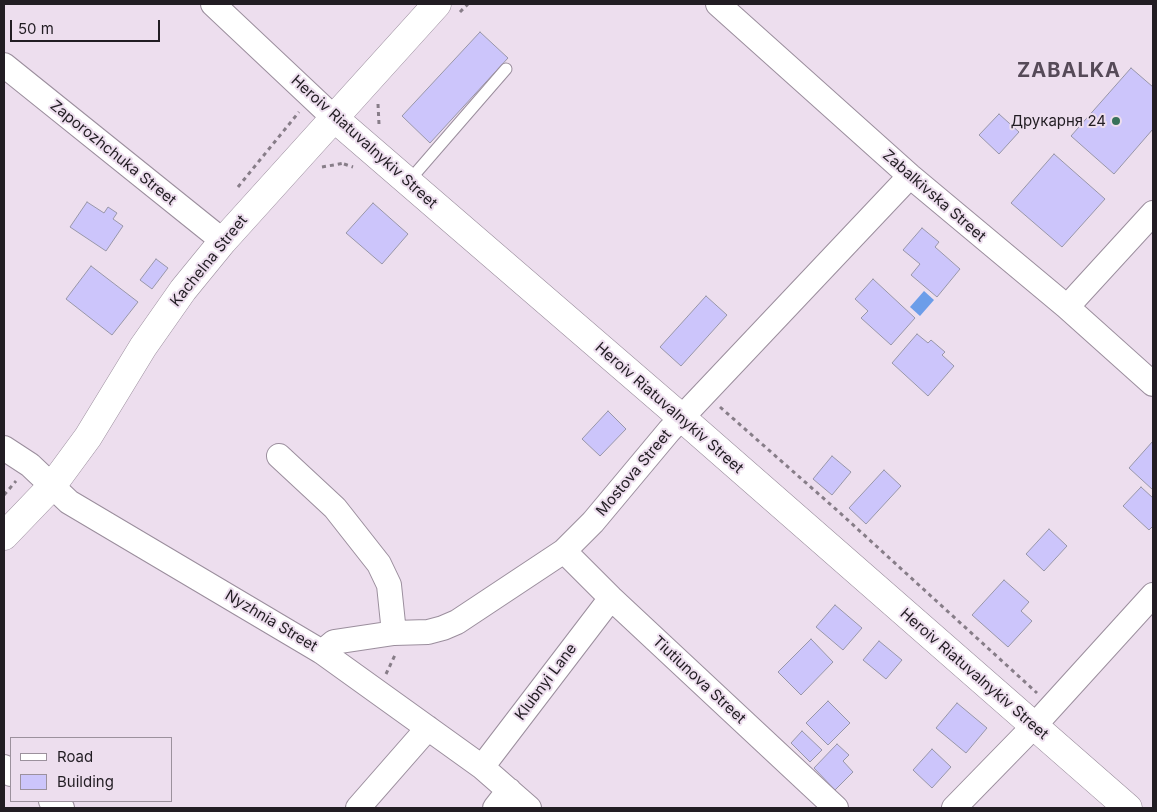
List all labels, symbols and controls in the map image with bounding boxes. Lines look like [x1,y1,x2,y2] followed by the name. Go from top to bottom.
[12,10,162,42] scale bar
[18,19,54,38] text: 50 m
[1016,59,1122,83] district label: ZABALKA
[287,72,441,212] street label: Heroiv Riatuvalnykiv Street
[46,97,180,209] street label: Zaporozhchuka Street
[1011,112,1106,130] place label: Друкарня 24
[1110,115,1122,127] marker: Друкарня 24
[879,146,989,246] street label: Zabalkivska Street
[167,212,251,310] street label: Kachelna Street
[591,339,747,477] street label: Heroiv Riatuvalnykiv Street
[593,426,675,520] street label: Mostova Street
[222,586,320,656] street label: Nyzhnia Street
[896,605,1052,743] street label: Heroiv Riatuvalnykiv Street
[649,632,749,728] street label: Tiutiunova Street
[511,640,581,724] street label: Klubnyi Lane
[10,737,172,802] legend
[57,747,93,766] text: Road
[57,772,114,791] text: Building

